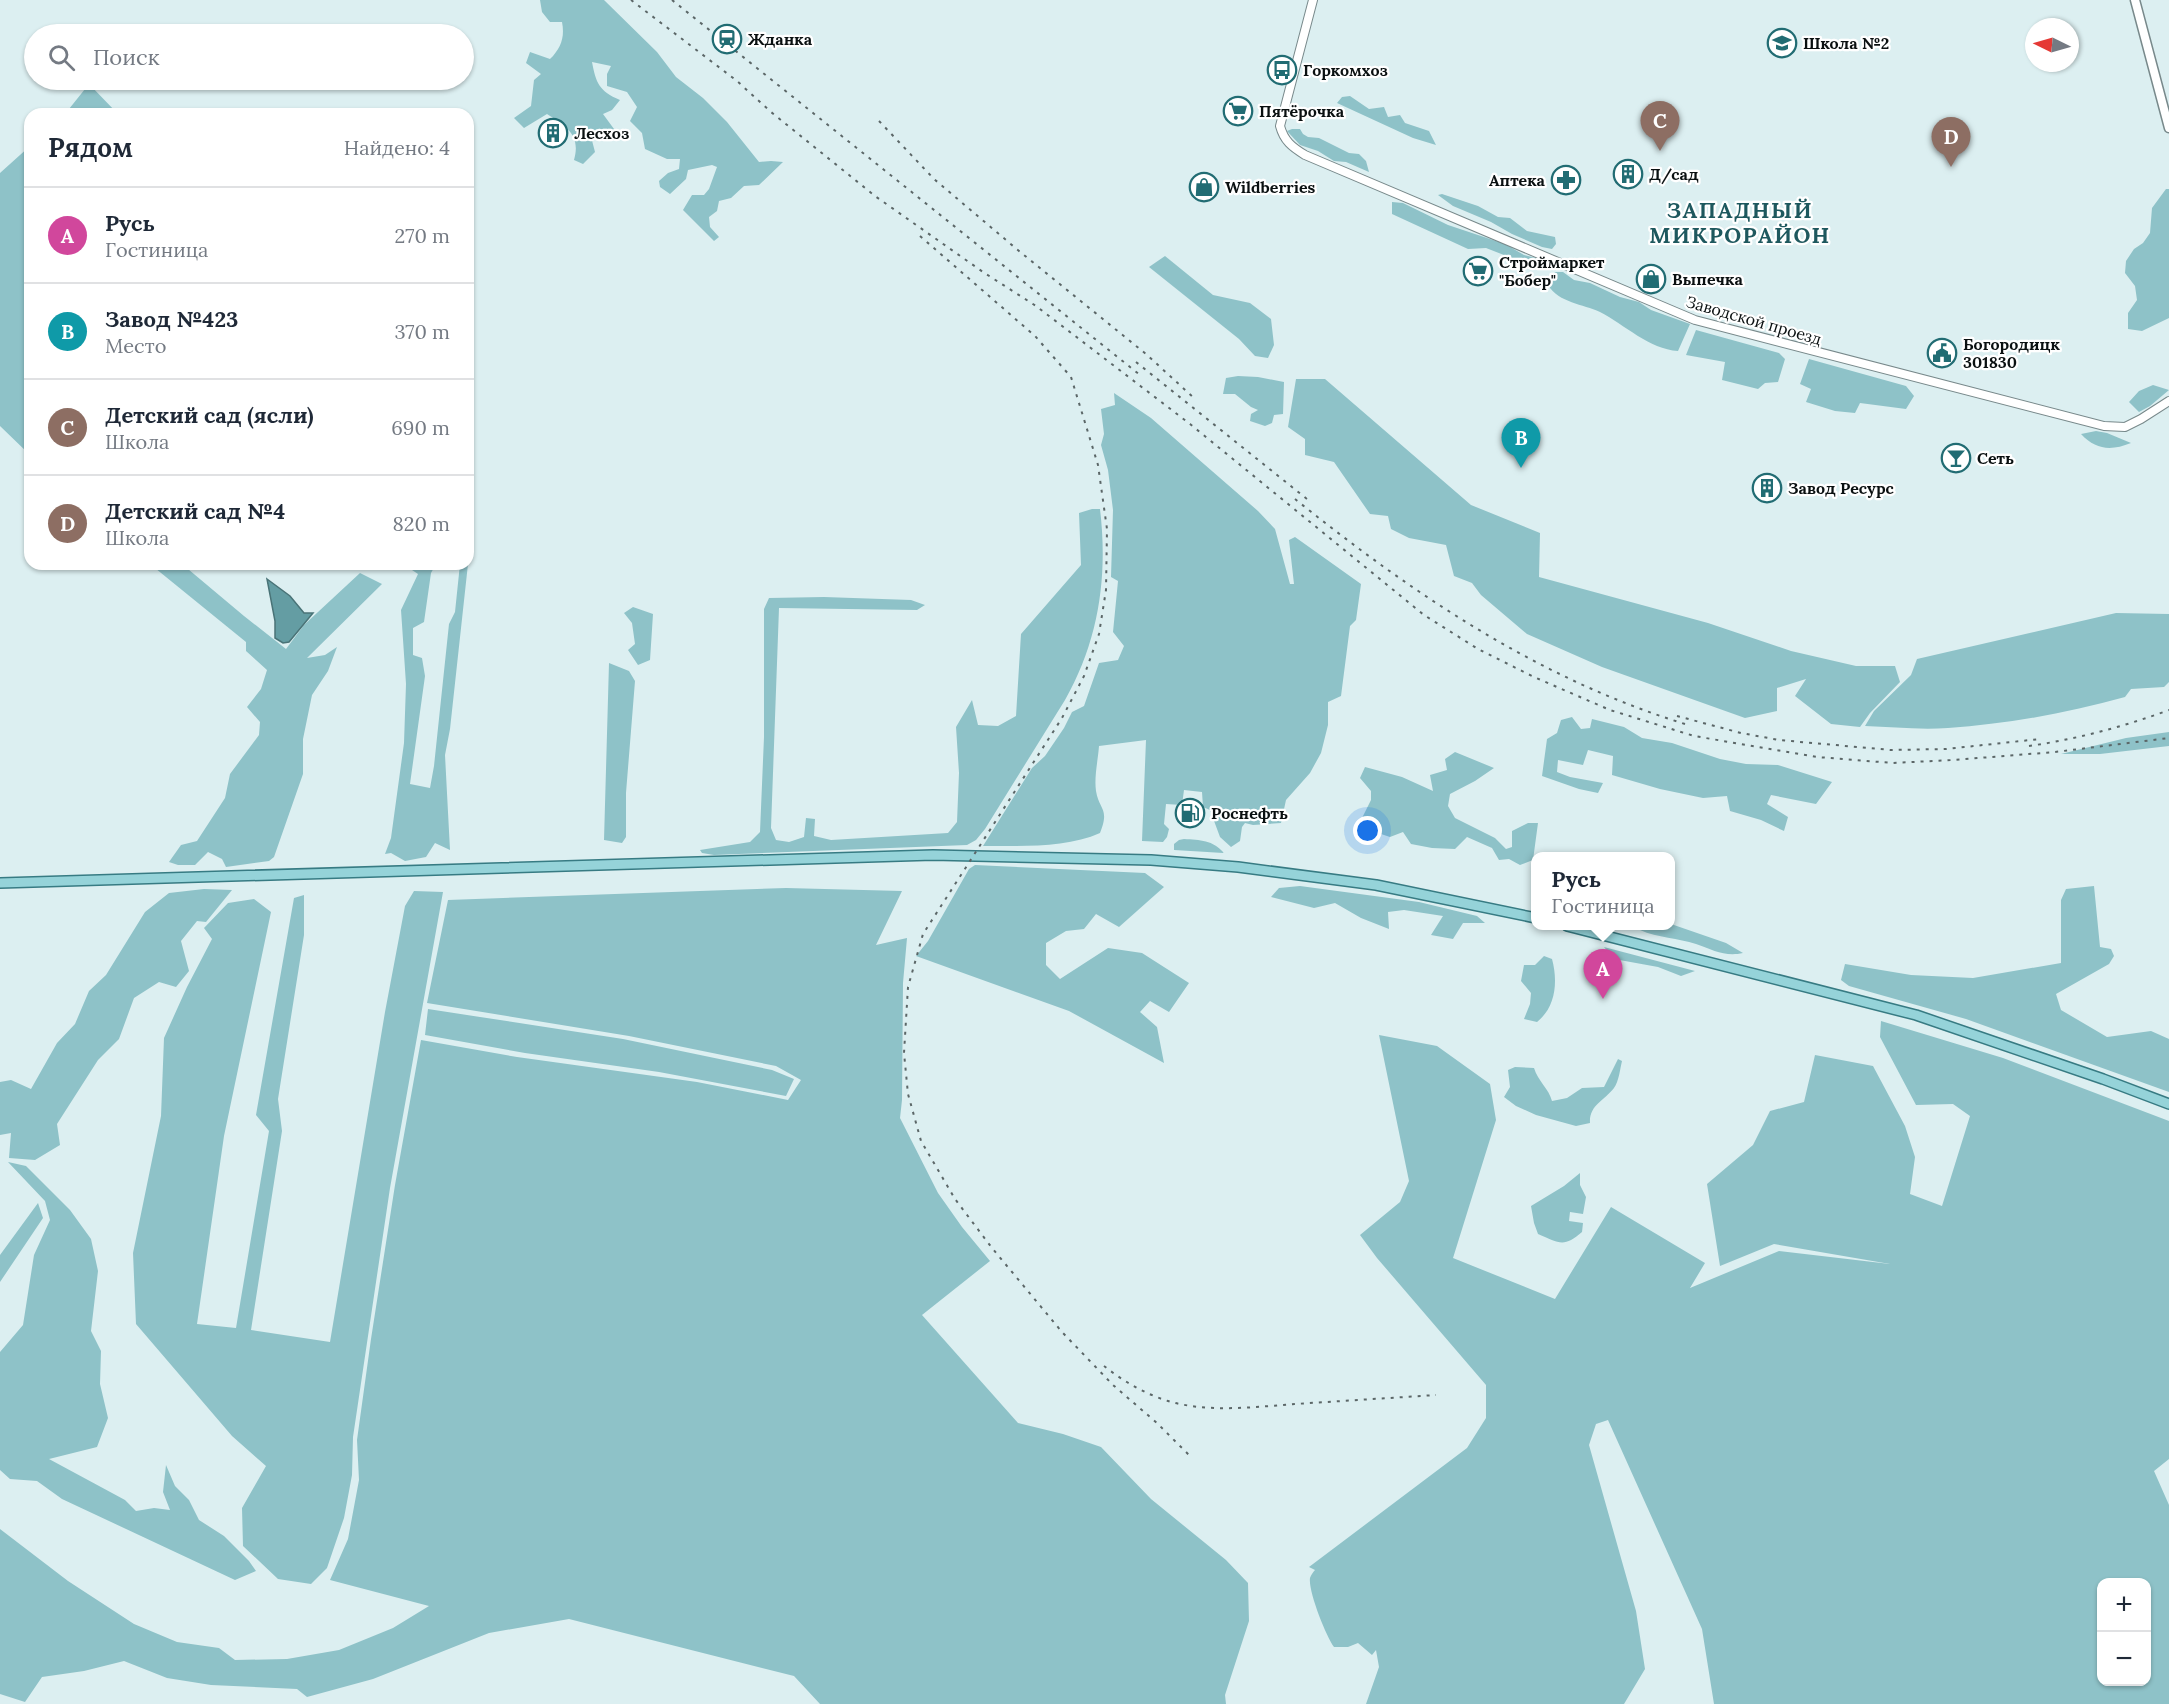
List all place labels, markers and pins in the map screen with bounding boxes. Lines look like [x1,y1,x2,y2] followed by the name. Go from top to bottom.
[711,23,743,55] station icon: Жданка
[1766,27,1798,59] school or university icon: Школа №2
[748,29,813,49] place label: Жданка
[1803,33,1889,53] place label: Школа №2
[1266,54,1298,86] bus stop icon: Горкомхоз
[1303,60,1388,80] place label: Горкомхоз
[1222,95,1254,127] supermarket icon: Пятёрочка
[1259,101,1345,121] place label: Пятёрочка
[1640,102,1680,151] pin: C
[537,117,569,149] building icon: Лесхоз
[1932,118,1970,167] pin: D
[574,123,629,143] place label: Лесхоз
[1612,158,1644,190] building icon: Д/сад
[1550,164,1582,196] pharmacy icon: Аптека
[1649,164,1699,185] place label: Д/сад
[1489,170,1546,190] place label: Аптека
[1188,171,1220,203] shop icon: Wildberries
[1225,177,1316,197] place label: Wildberries
[1499,252,1605,290] place label: Строймаркет "Бобер"
[1462,255,1494,287] supermarket icon: Строймаркет "Бобер"
[1635,263,1667,295] shop icon: Выпечка
[1672,269,1743,289] place label: Выпечка
[1963,334,2060,372] place label: Богородицк 301830
[1926,337,1958,369] public building icon: Богородицк 301830
[1502,418,1540,468] pin: B
[1940,442,1972,474] bar icon: Сеть
[1977,448,2014,468] place label: Сеть
[1751,472,1783,504] building icon: Завод Ресурс
[1788,478,1895,498] place label: Завод Ресурс
[1174,797,1206,829] fuel station icon: Роснефть
[1211,803,1288,823] place label: Роснефть
[1584,950,1622,999] pin: A

